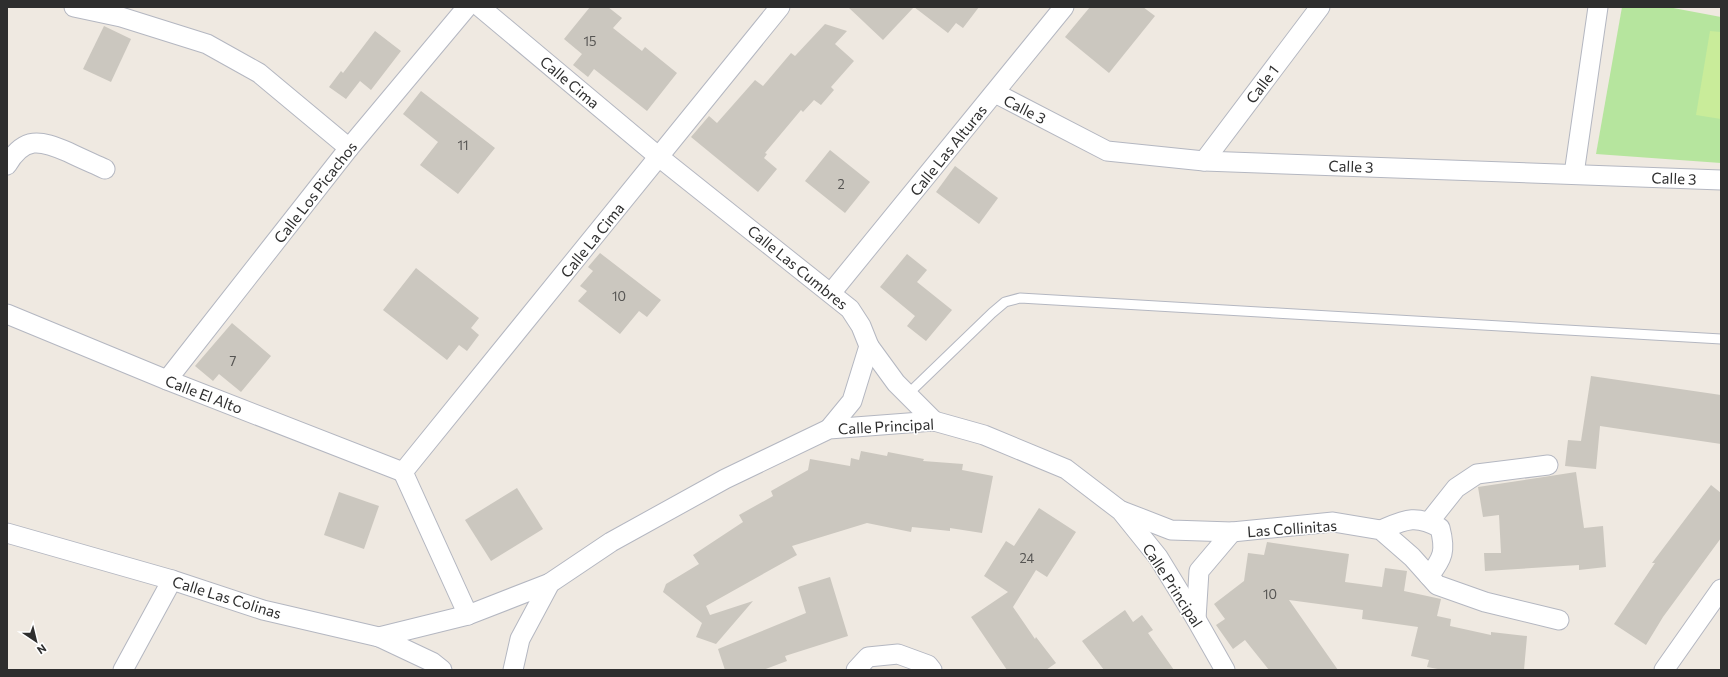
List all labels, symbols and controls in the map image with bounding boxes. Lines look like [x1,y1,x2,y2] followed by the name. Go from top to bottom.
[583,33,597,49] house number: 15
[537,52,603,112] street label: Calle Cima
[1242,61,1282,107] street label: Calle 1
[1001,91,1049,127] street label: Calle 3
[906,101,990,199] street label: Calle Las Alturas
[457,137,469,153] house number: 11
[270,138,360,246] street label: Calle Los Picachos
[1328,156,1374,176] street label: Calle 3
[1651,168,1697,188] street label: Calle 3
[837,176,845,192] house number: 2
[556,199,628,281] street label: Calle La Cima
[744,221,852,313] street label: Calle Las Cumbres
[612,288,626,304] house number: 10
[230,353,237,369] house number: 7
[163,371,245,417] street label: Calle El Alto
[838,414,934,438] street label: Calle Principal
[1246,516,1338,540] street label: Las Collinitas
[1139,540,1207,630] street label: Calle Principal
[1020,550,1035,566] house number: 24
[170,572,284,622] street label: Calle Las Colinas
[1263,586,1277,602] house number: 10
[16,621,56,661] north arrow
[35,642,49,657] text: N

